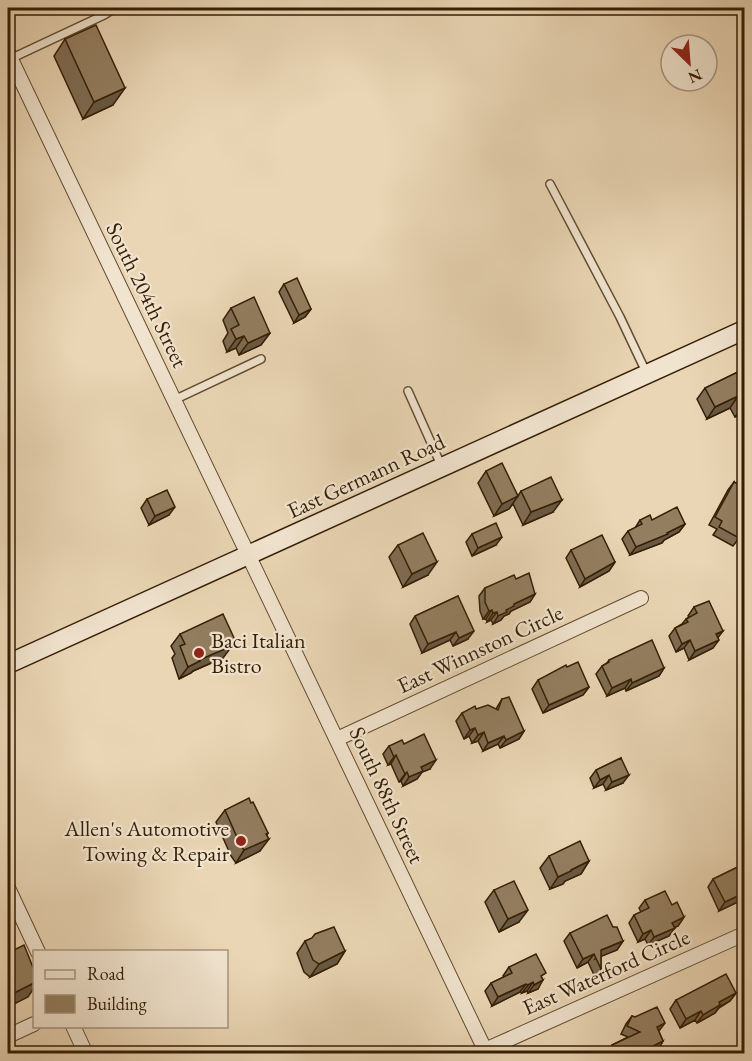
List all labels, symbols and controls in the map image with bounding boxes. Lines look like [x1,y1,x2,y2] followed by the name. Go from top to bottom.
[659,33,719,93] north arrow
[685,64,705,88] text: N
[99,218,195,372] street label: South 204th Street
[283,426,450,525] street label: East Germann Road
[393,598,568,700] street label: East Winnston Circle
[211,626,306,680] place label: Baci Italian Bistro
[192,646,206,660] marker: Baci Italian Bistro
[343,722,431,868] street label: South 88th Street
[64,814,230,868] place label: Allen's Automotive Towing & Repair
[234,834,248,848] marker: Allen's Automotive Towing & Repair
[518,922,694,1022] street label: East Waterford Circle
[33,950,228,1028] legend
[87,962,126,985] text: Road
[87,992,147,1015] text: Building

